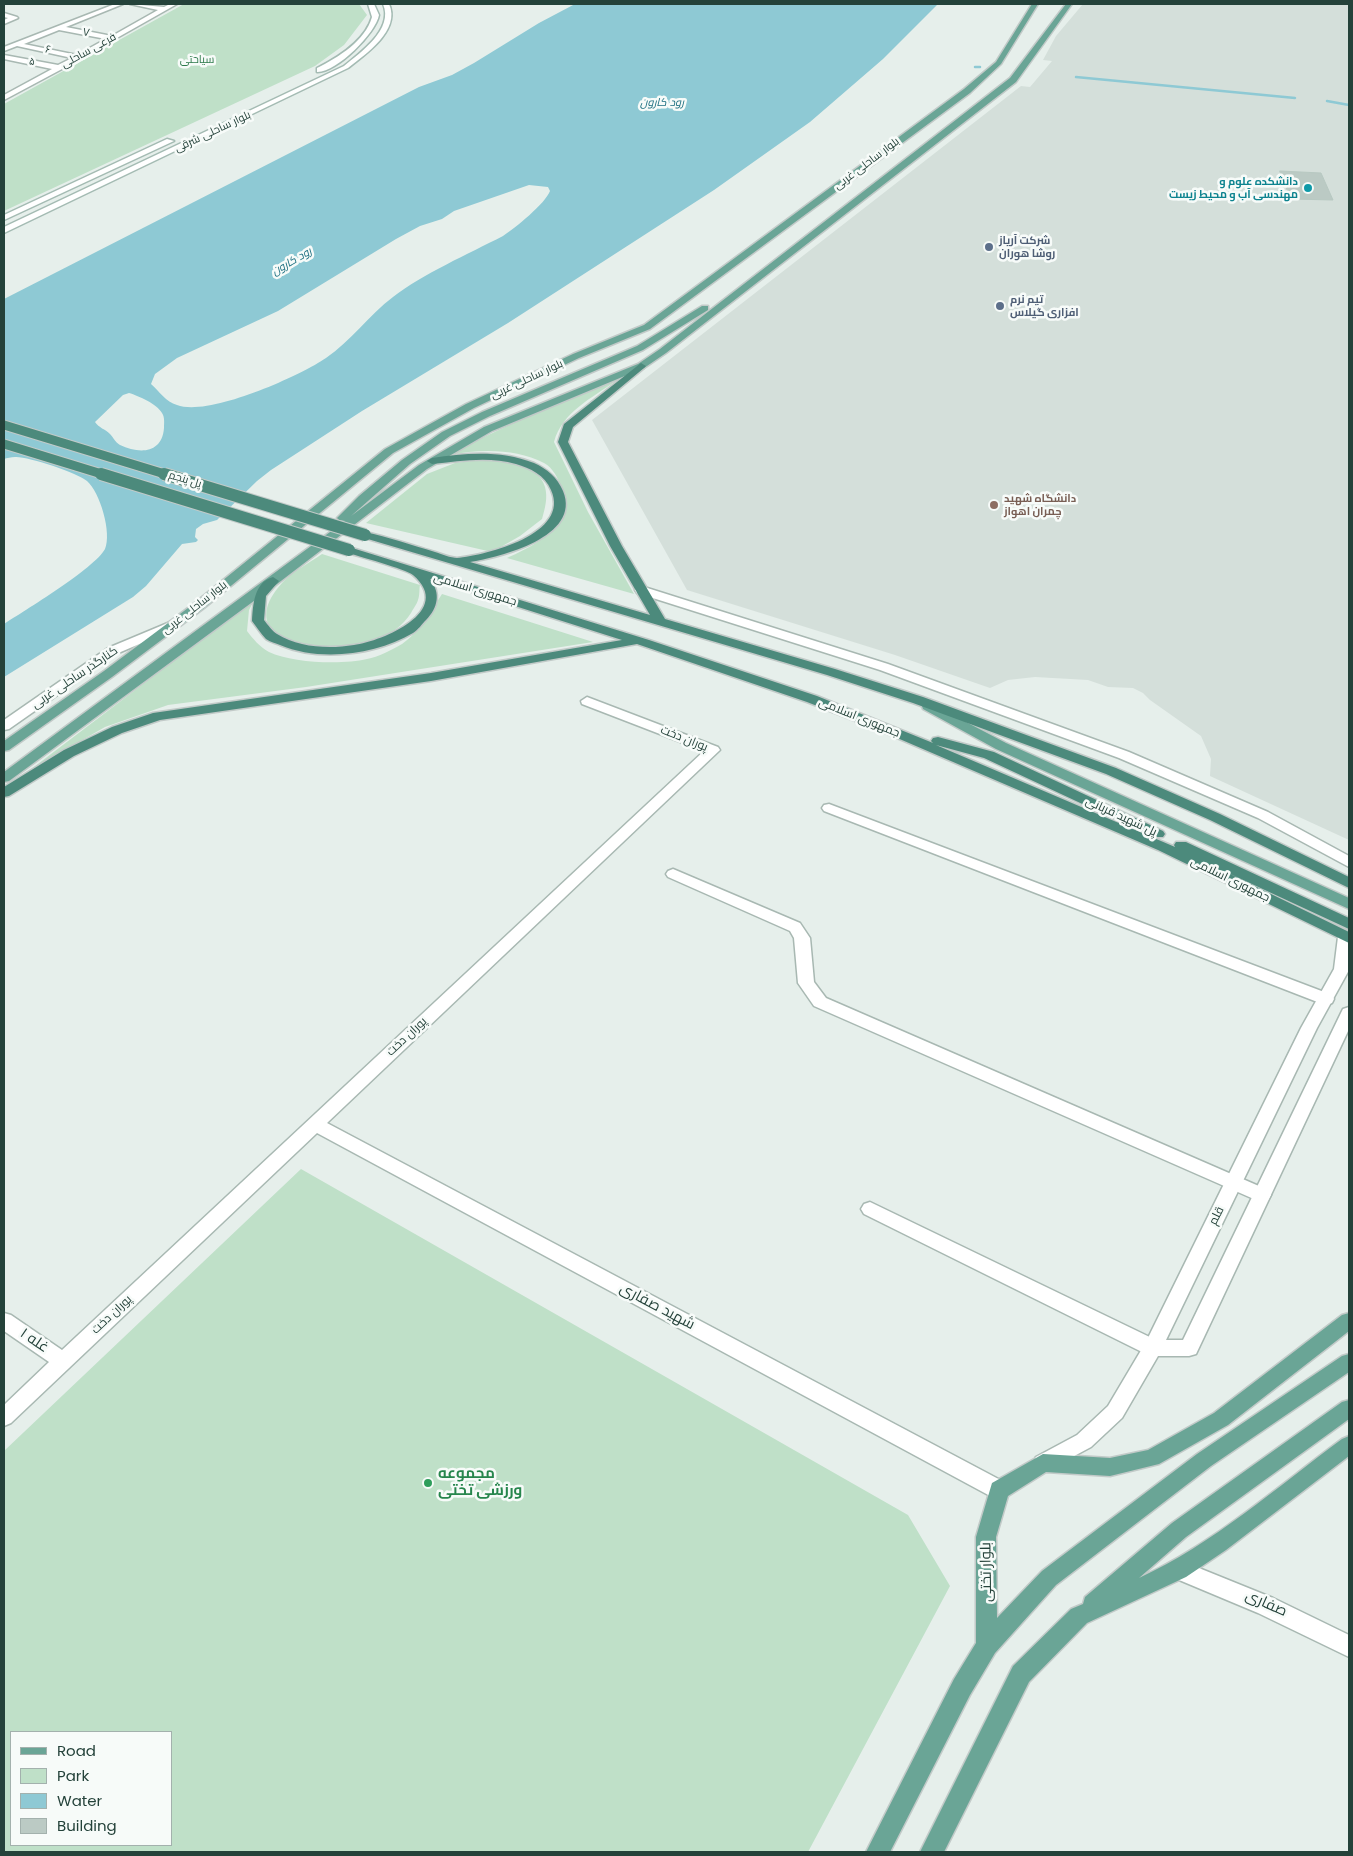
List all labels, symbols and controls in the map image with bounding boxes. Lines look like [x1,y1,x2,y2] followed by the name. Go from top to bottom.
[81,26,91,40] street label: ۷
[59,31,119,71] street label: فرعی ساحلی
[44,43,52,57] street label: ۶
[180,53,214,67] park label: سیاحتی
[28,55,36,69] street label: ۵
[640,96,684,110] water label: رود کارون
[173,109,253,155] street label: بلوار ساحلی شرقی
[832,135,902,193] street label: بلوار ساحلی غربی
[1169,175,1298,201] place label: دانشکده علوم و مهندسی آب و محیط زیست
[1302,182,1314,194] marker: دانشکده علوم و مهندسی آب و محیط زیست
[999,234,1055,260] place label: شرکت آریاز روشا هوران
[983,241,995,253] marker: شرکت آریاز روشا هوران
[270,245,314,279] water label: رود کارون
[1010,293,1079,319] place label: تیم نرم افزاری گیلاس
[994,300,1006,312] marker: تیم نرم افزاری گیلاس
[489,357,565,403] street label: بلوار ساحلی غربی
[167,469,203,491] street label: پل پنجم
[1004,492,1076,518] place label: دانشگاه شهید چمران اهواز
[988,499,1000,511] marker: دانشگاه شهید چمران اهواز
[432,571,518,609] street label: جمهوری اسلامی
[160,579,230,637] street label: بلوار ساحلی غربی
[29,644,121,712] street label: کنارگذر ساحلی غربی
[816,695,902,741] street label: جمهوری اسلامی
[658,723,710,755] street label: پوران دخت
[1083,794,1159,840] street label: پل شهید قربانی
[1188,855,1272,905] street label: جمهوری اسلامی
[384,1015,430,1059] street label: پوران دخت
[1206,1204,1228,1228] street label: قلم
[616,1280,698,1334] street label: شهید صفاری
[89,1293,135,1337] street label: پوران دخت
[16,1325,52,1357] street label: غله ۱
[438,1465,522,1500] place label: مجموعه ورزشی تختی
[422,1477,434,1489] marker: مجموعه ورزشی تختی
[977,1542,997,1602] street label: بلوار تختی
[1242,1587,1290,1621] street label: صفاری
[10,1731,172,1846] legend
[57,1740,96,1761] text: Road
[57,1765,89,1786] text: Park
[57,1790,102,1811] text: Water
[57,1815,117,1836] text: Building

